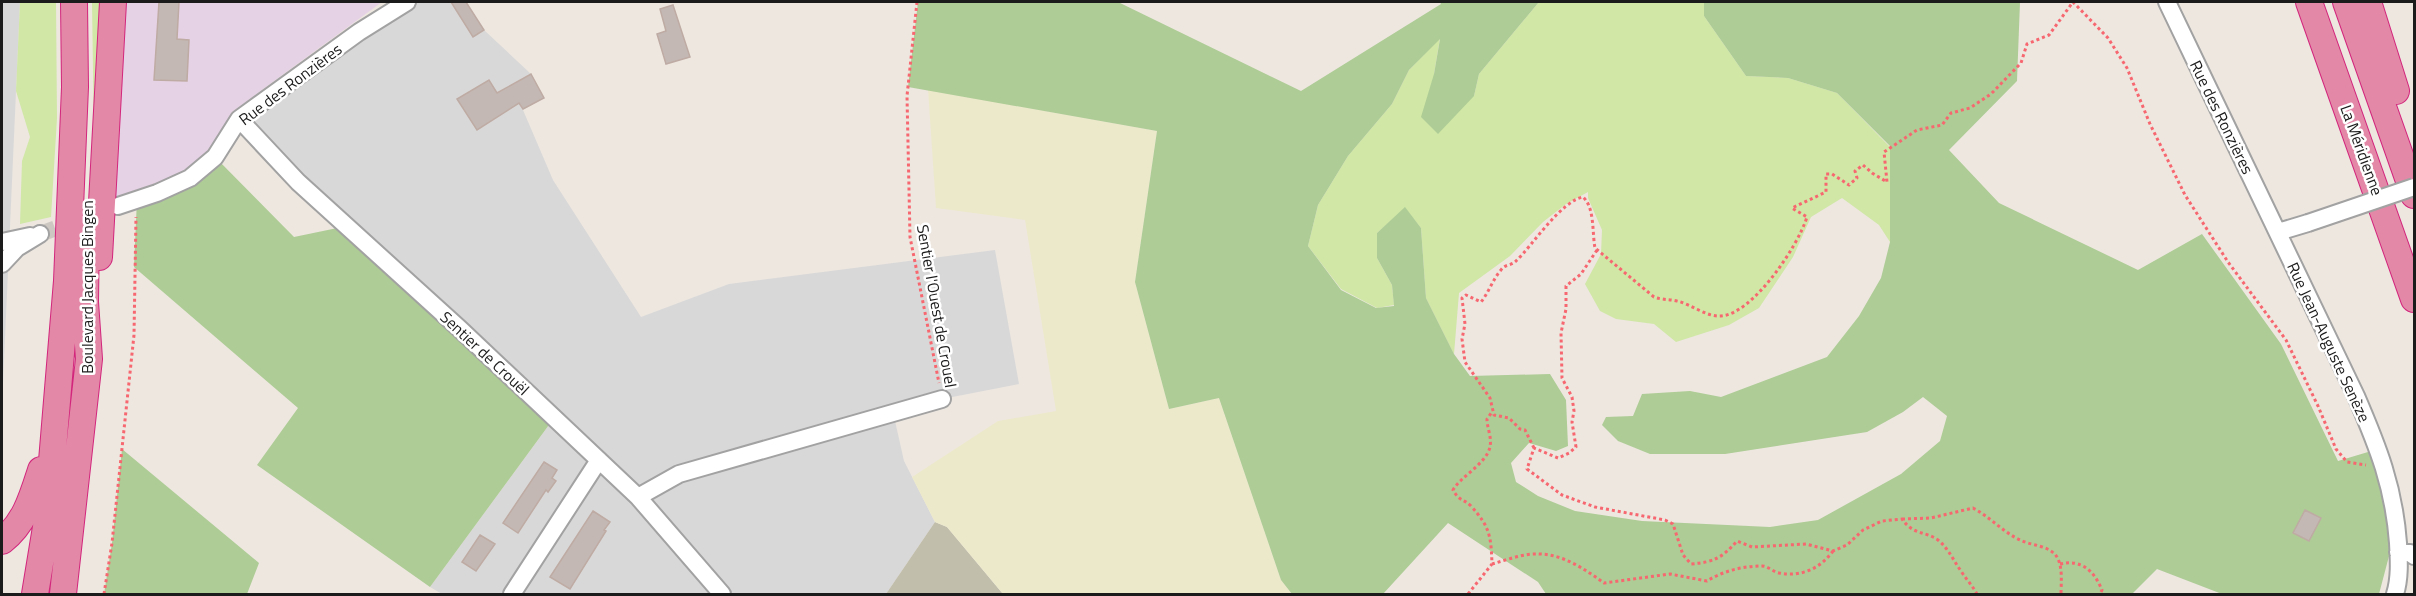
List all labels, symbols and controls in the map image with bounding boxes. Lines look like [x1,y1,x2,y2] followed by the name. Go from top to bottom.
[233,37,347,131] street label: Rue des Ronzières
[2184,56,2260,178] street label: Rue des Ronzières
[2334,101,2390,199] street label: La Méridienne
[75,200,99,374] street label: Boulevard Jacques Bingen
[911,223,963,389] street label: Sentier l'Ouest de Crouel
[2281,258,2377,426] street label: Rue Jean-Auguste Senèze
[435,305,535,401] street label: Sentier de Crouël

